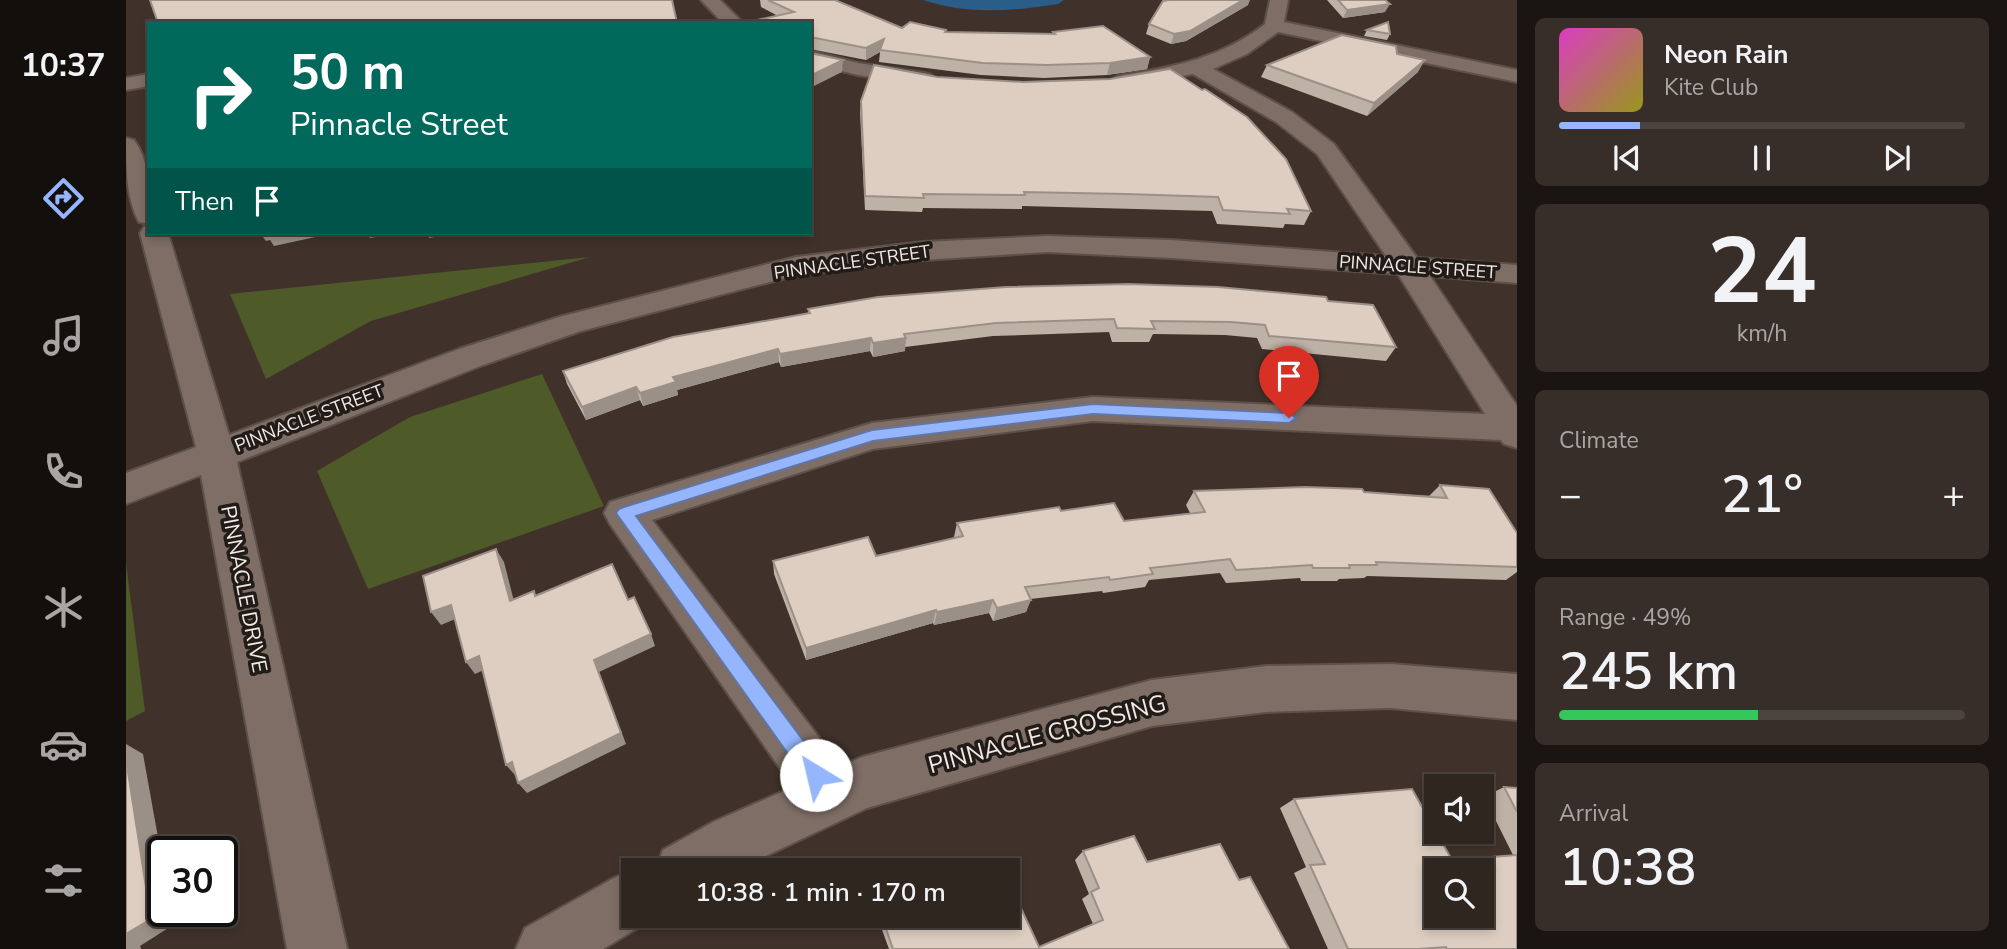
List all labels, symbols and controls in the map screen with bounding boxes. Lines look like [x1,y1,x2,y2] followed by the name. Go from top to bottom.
[1664,37,1789,72] text: Neon Rain
[290,39,405,106] text: 50 m
[21,44,105,87] text: 10:37
[175,49,266,140] icon: right
[1664,72,1758,103] text: Kite Club
[290,103,508,146] text: Pinnacle Street
[1608,139,1646,177] icon: previous
[1743,139,1781,177] icon: pause
[1878,139,1916,177] icon: next
[39,174,88,223] icon: directions
[248,182,286,220] icon: arrive
[175,184,234,219] text: Then
[1707,210,1817,334] text: 24
[772,239,932,285] street label: PINNACLE STREET
[1338,250,1498,284] street label: PINNACLE STREET
[39,311,88,360] icon: music
[1737,318,1787,349] text: km/h
[1259,346,1319,418] pin
[1270,357,1308,395] icon: arrive
[231,378,387,457] street label: PINNACLE STREET
[1559,425,1639,456] text: Climate
[39,447,88,496] icon: phone
[1721,459,1803,530] text: 21°
[1559,470,1582,521] text: −
[1942,470,1965,521] text: +
[214,503,274,675] street label: PINNACLE DRIVE
[39,583,88,632] icon: climate
[1559,602,1691,633] text: Range · 49%
[1559,636,1738,707] text: 245 km
[925,687,1169,781] street label: PINNACLE CROSSING
[39,720,88,769] icon: car
[779,738,853,812] position arrow
[1424,774,1494,928] map controls
[1424,774,1494,844] button: sound
[1559,798,1628,829] text: Arrival
[1559,832,1696,903] text: 10:38
[147,836,238,927] speed limit sign: 30
[39,856,88,905] icon: filters
[1424,858,1494,928] button: search
[695,875,946,910] text: 10:38 · 1 min · 170 m

